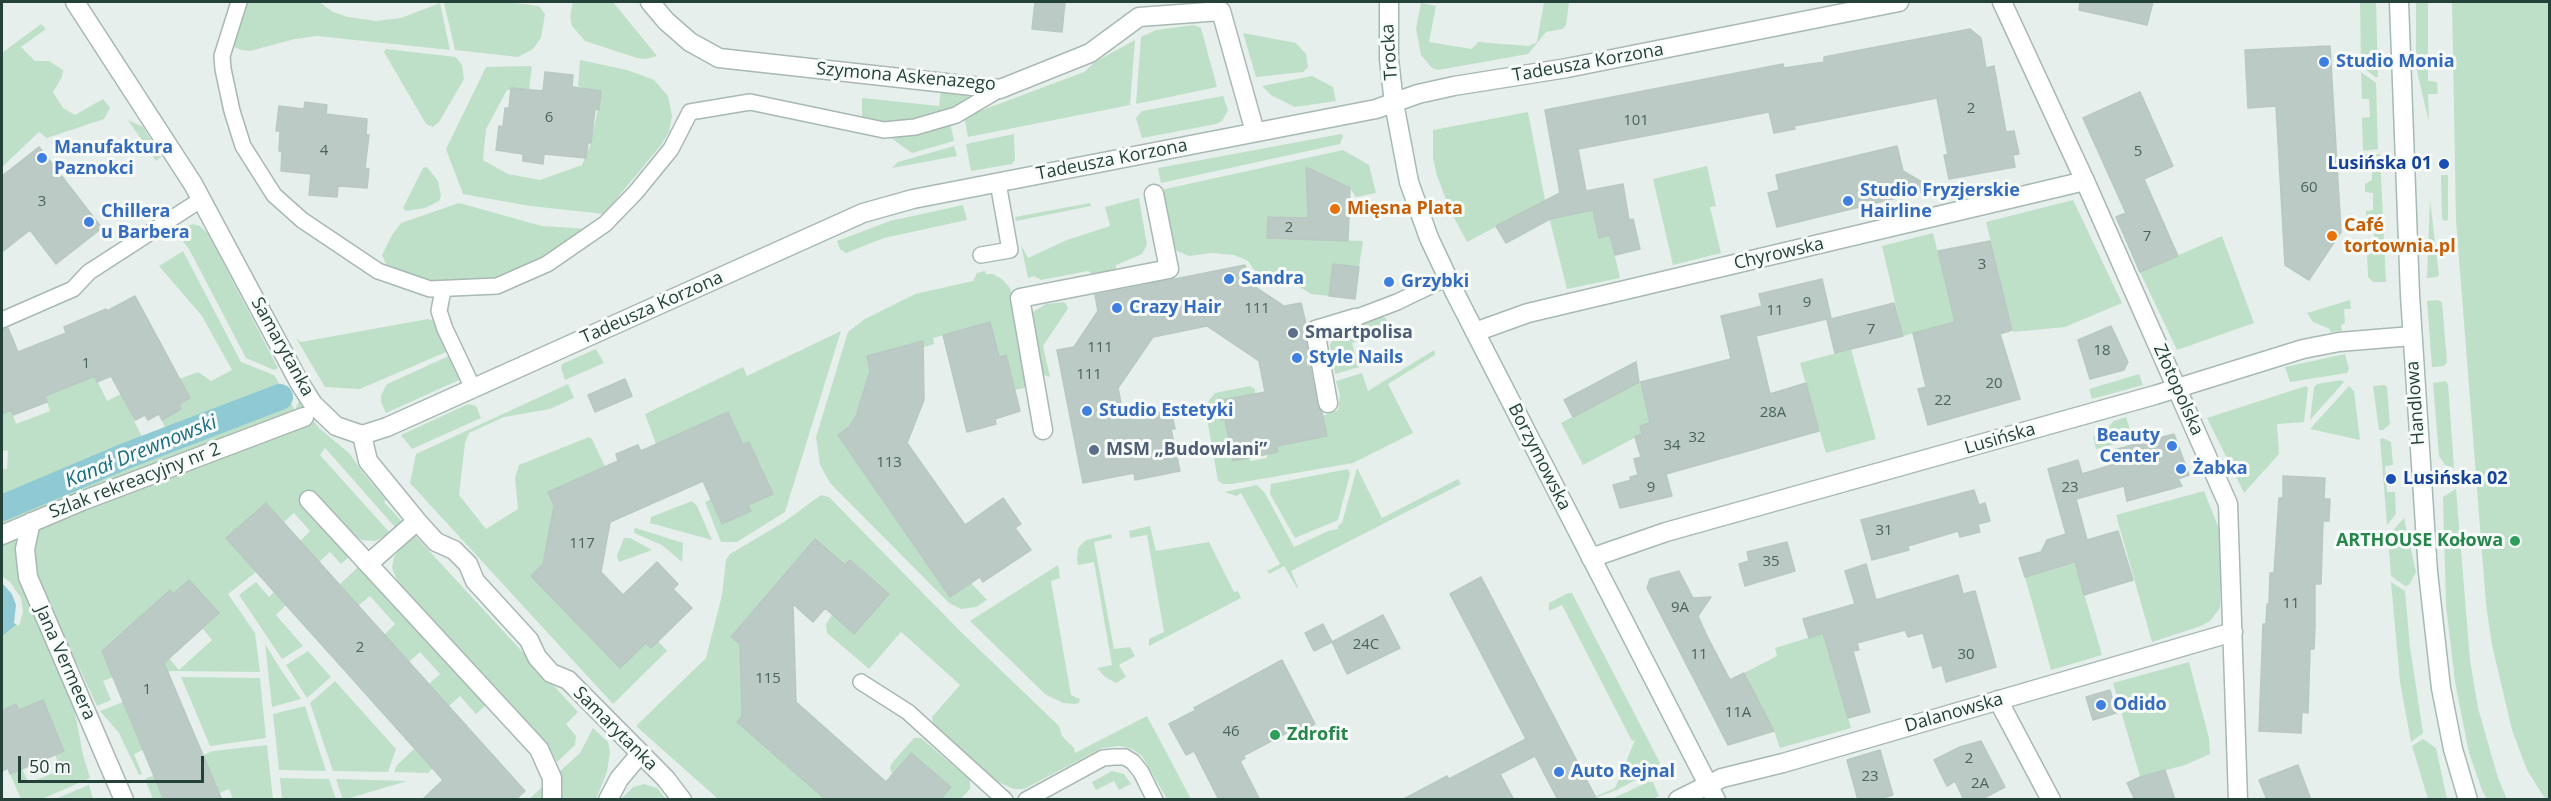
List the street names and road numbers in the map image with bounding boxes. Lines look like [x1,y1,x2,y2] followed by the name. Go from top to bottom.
[1377,23,1403,81] street label: Trocka
[1511,39,1665,87] street label: Tadeusza Korzona
[815,58,997,96] street label: Szymona Askenazego
[1035,135,1189,185] street label: Tadeusza Korzona
[1732,233,1826,275] street label: Chyrowska
[578,267,726,349] street label: Tadeusza Korzona
[246,294,318,400] street label: Samarytanka
[2148,341,2208,439] street label: Złotopolska
[2402,360,2430,446] street label: Handlowa
[1503,400,1575,514] street label: Borzymowska
[1962,419,2038,459] street label: Lusińska
[46,438,224,524] street label: Szlak rekreacyjny nr 2
[30,602,100,724] street label: Jana Vermeera
[569,683,661,775] street label: Samarytanka
[1902,689,2006,737] street label: Dalanowska

